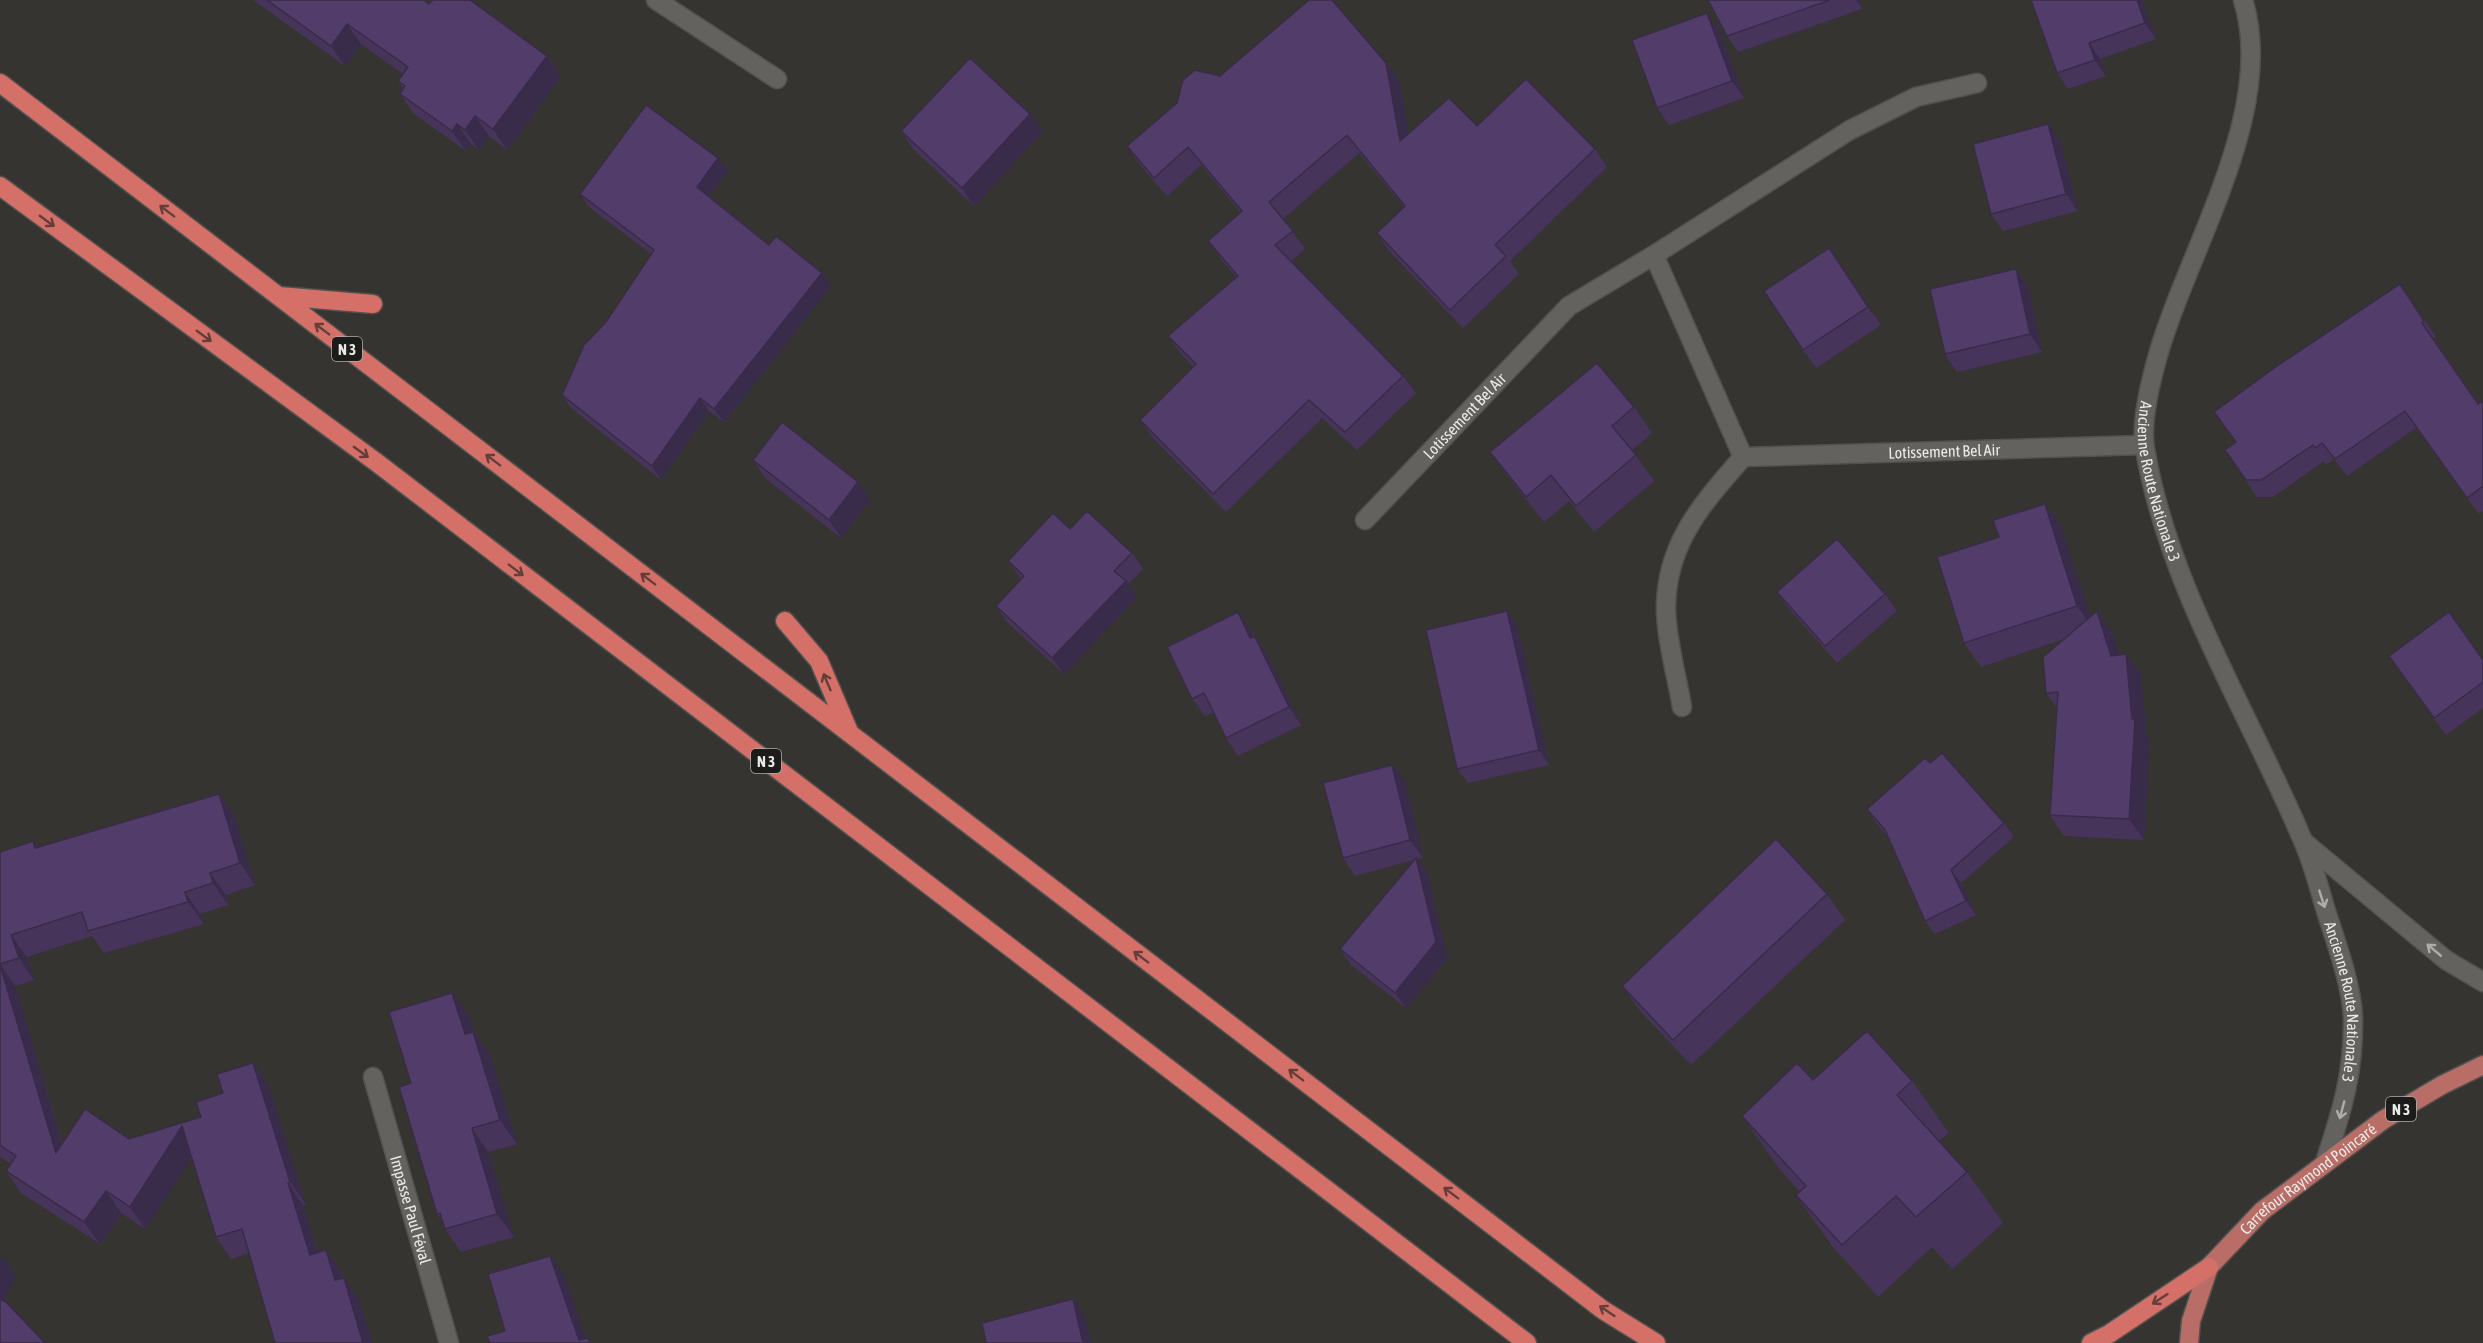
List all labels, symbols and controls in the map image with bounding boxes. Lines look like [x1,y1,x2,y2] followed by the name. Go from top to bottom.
[159,204,175,217] one-way arrow
[39,215,55,227] one-way arrow
[314,323,330,336] one-way arrow
[196,330,212,342] one-way arrow
[332,337,362,361] road number: N 3
[1419,369,1510,462] street label: Lotissement Bel Air
[2135,400,2184,564] street label: Ancienne Route Nationale 3
[1888,440,2000,462] street label: Lotissement Bel Air
[353,446,369,458] one-way arrow
[486,454,502,467] one-way arrow
[508,564,524,576] one-way arrow
[641,573,657,585] one-way arrow
[821,673,833,691] one-way arrow
[751,749,781,773] road number: N 3
[2317,889,2328,908] one-way arrow
[2321,919,2362,1084] street label: Ancienne Route Nationale 3
[2427,943,2442,957] one-way arrow
[1133,951,1149,964] one-way arrow
[1288,1069,1304,1082] one-way arrow
[2386,1097,2416,1121] road number: N 3
[2336,1100,2347,1119] one-way arrow
[2236,1120,2380,1238] street label: Carrefour Raymond Poincaré
[387,1153,435,1267] street label: Impasse Paul Féval
[1443,1187,1459,1200] one-way arrow
[2152,1293,2169,1305] one-way arrow
[1599,1305,1615,1317] one-way arrow

